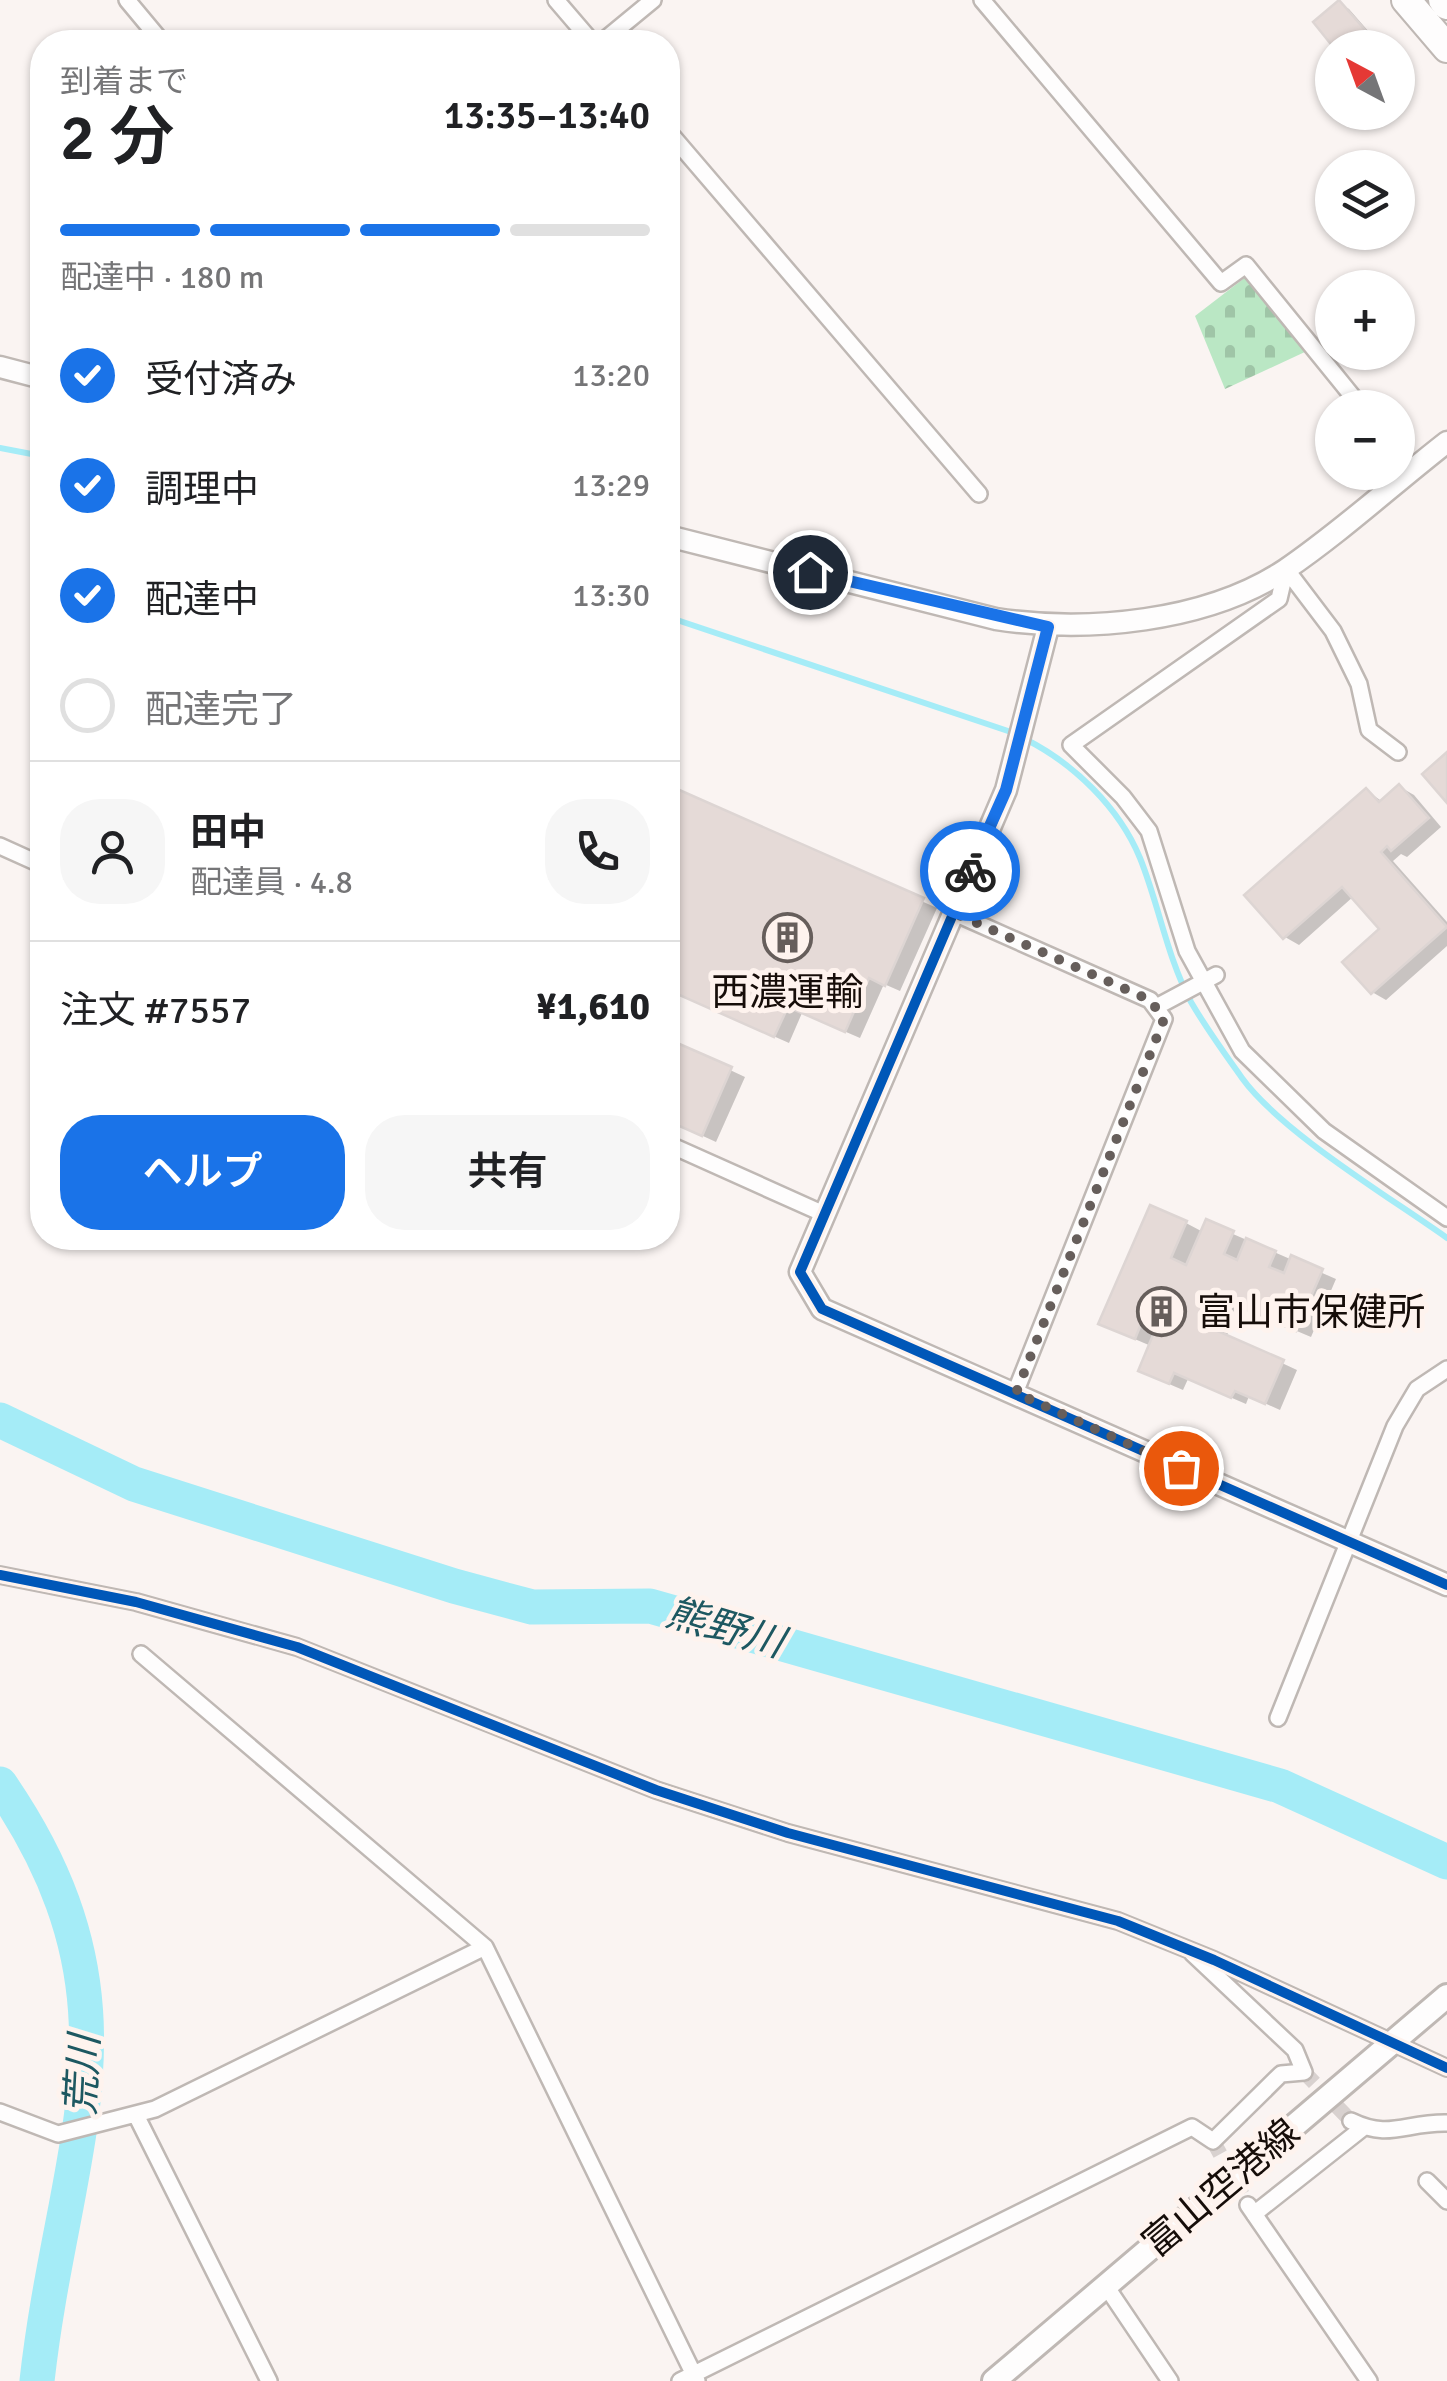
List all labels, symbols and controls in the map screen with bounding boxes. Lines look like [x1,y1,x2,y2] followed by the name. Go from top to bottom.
[1315,30,1415,130] north arrow
[1315,30,1415,490] map controls
[60,62,188,101] text: 到着まで
[444,92,650,139] text: 13:35–13:40
[60,98,174,178] text: 2 分
[1315,150,1415,250] button: layers
[60,258,264,297] text: 配達中 · 180 m
[1315,270,1415,370] button: +
[60,348,115,403] icon: check
[145,356,297,403] text: 受付済み
[572,356,650,395] text: 13:20
[1315,390,1415,490] button: −
[60,458,115,513] icon: check
[145,466,259,513] text: 調理中
[572,466,650,505] text: 13:29
[768,530,853,615] pin
[783,545,838,600] icon: home
[60,568,115,623] icon: check
[145,576,259,623] text: 配達中
[572,576,650,615] text: 13:30
[145,686,297,733] text: 配達完了
[60,799,165,904] button: person
[545,799,650,904] button: phone
[190,809,266,856] text: 田中
[920,821,1020,921] courier
[943,844,998,899] icon: bike
[190,863,353,902] text: 配達員 · 4.8
[761,912,813,964] building icon: 西濃運輸
[711,969,863,1016] place label: 西濃運輸
[536,983,650,1030] text: ¥1,610
[60,987,251,1034] text: 注文 #7557
[60,1115,345,1230] button: ヘルプ
[365,1115,650,1230] button: 共有
[1136,1286,1188,1338] building icon: 富山市保健所
[1197,1289,1425,1336] place label: 富山市保健所
[1139,1426,1224,1511] pin
[1154,1441,1209,1496] icon: bag
[660,1587,793,1670] water label: 熊野川
[56,2030,110,2116] water label: 荒川
[1133,2109,1309,2267] street label: 富山空港線

